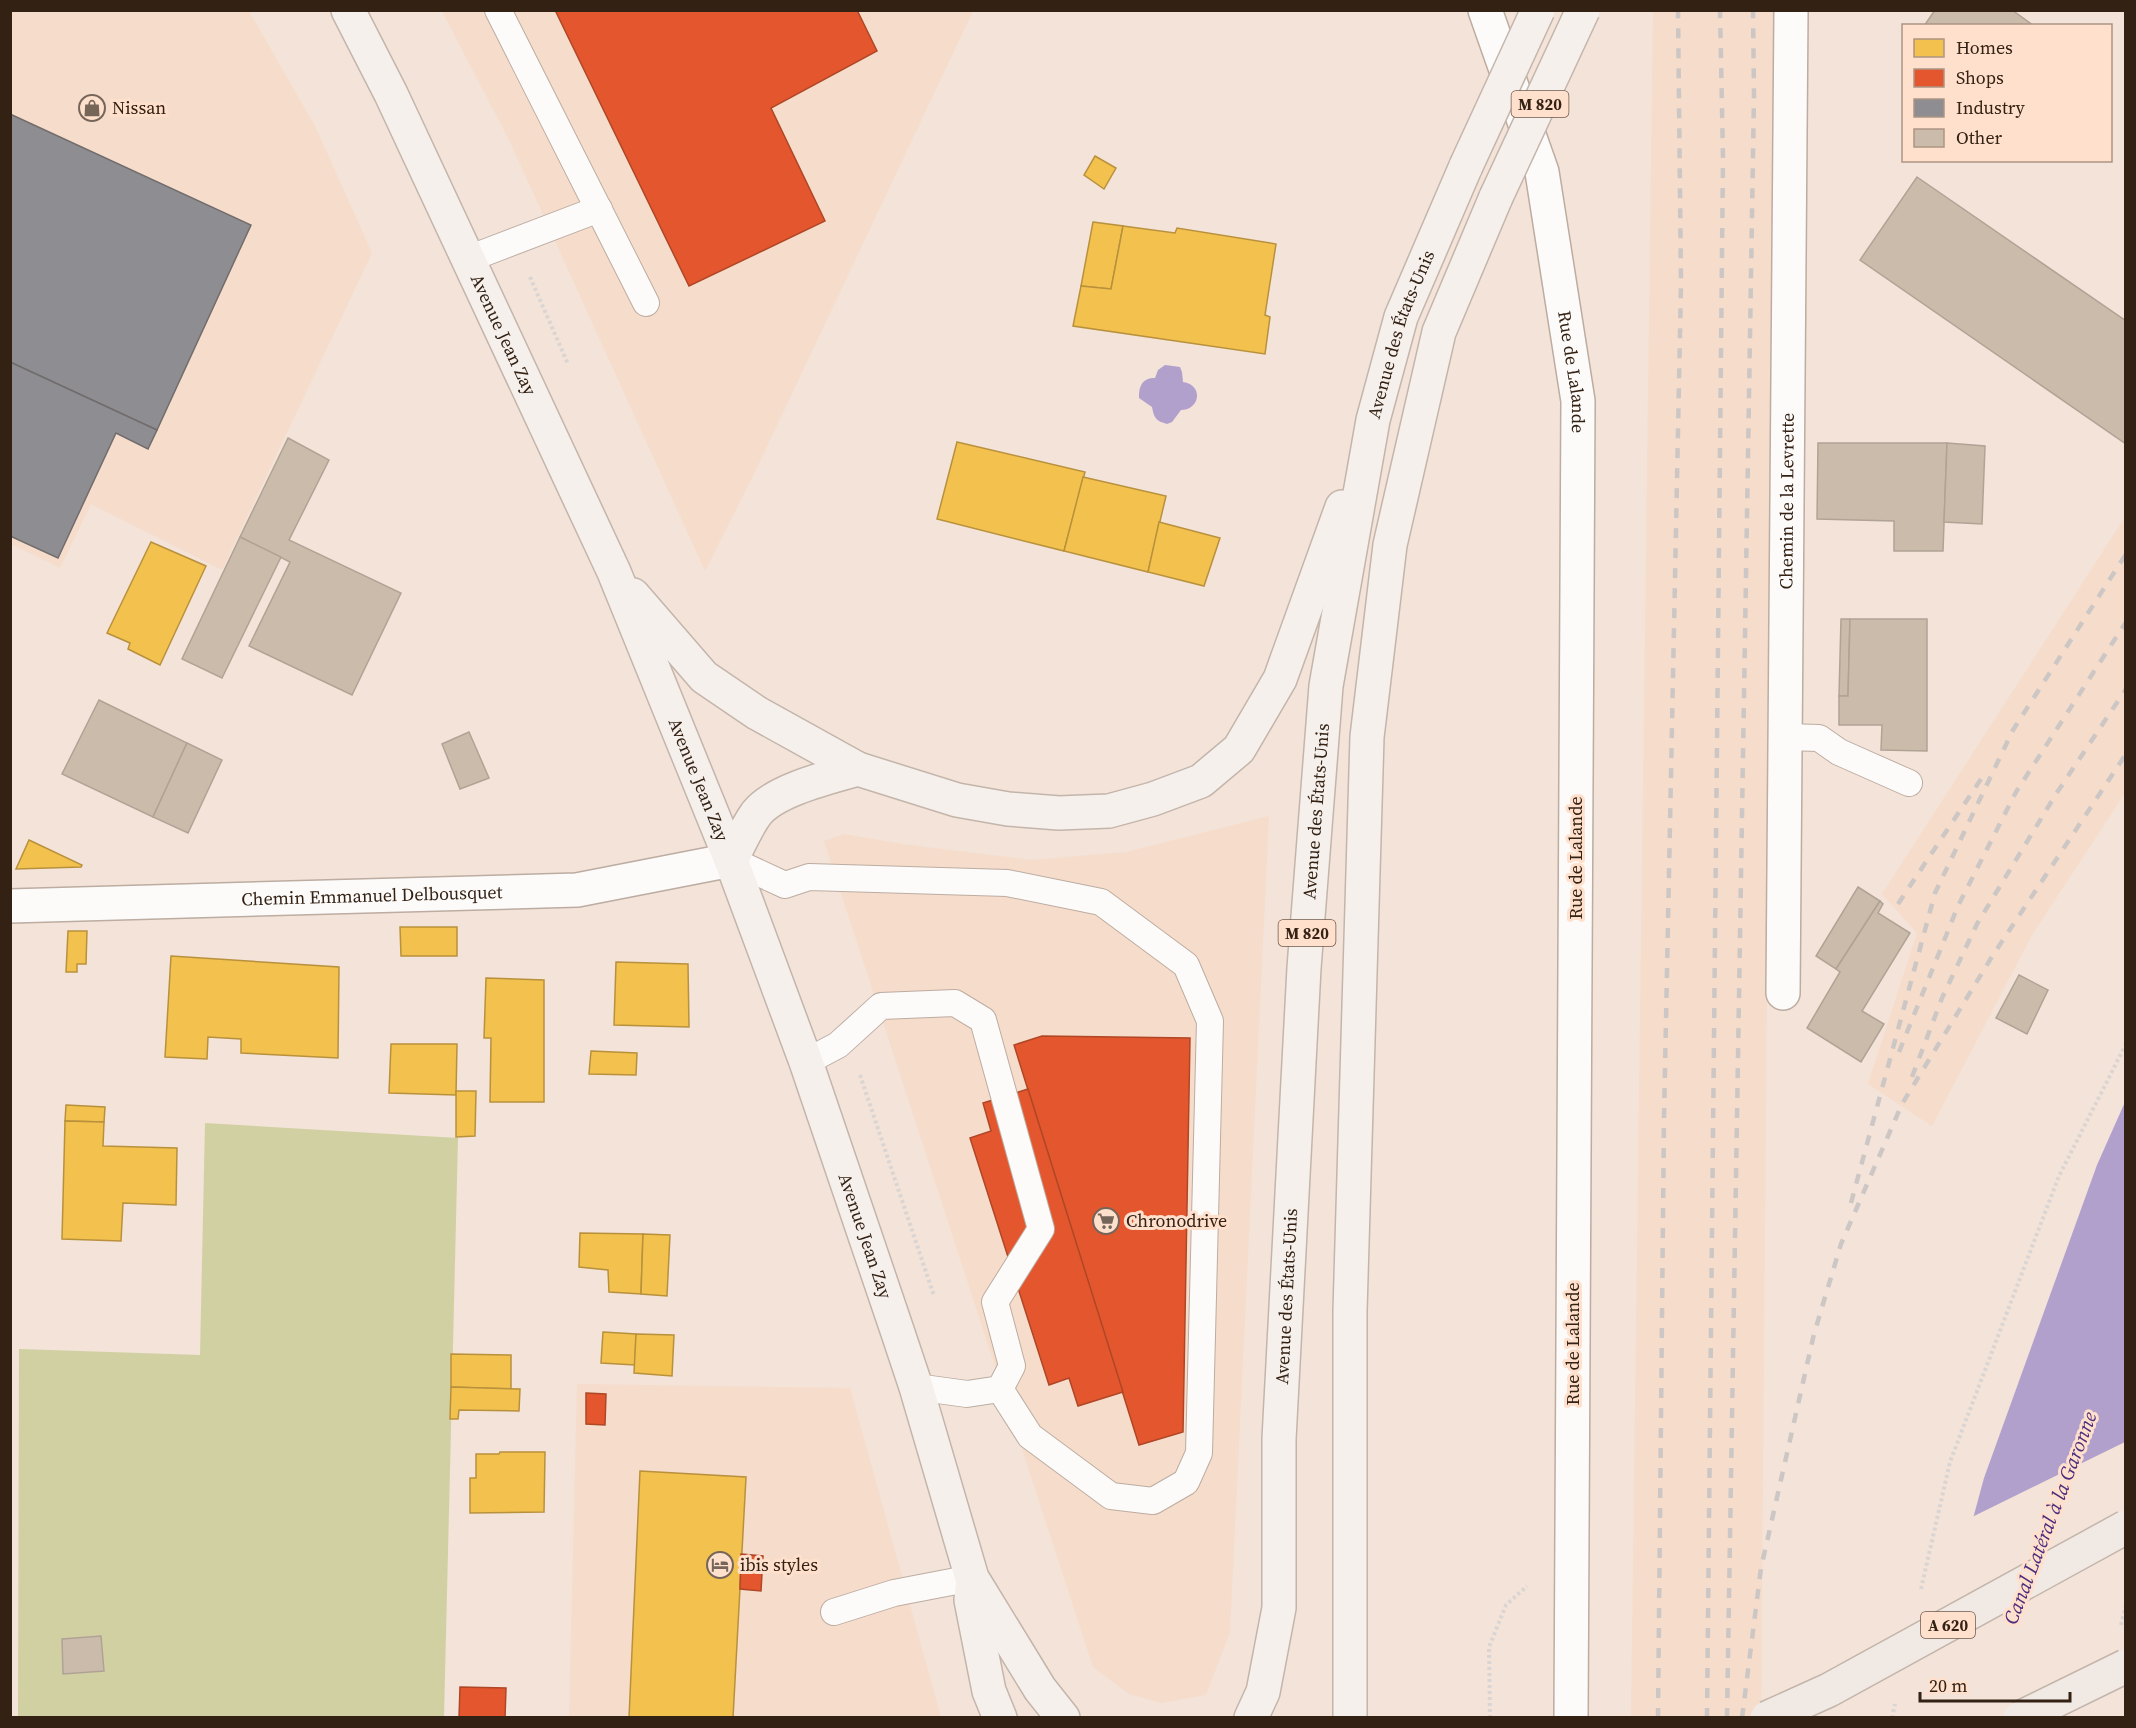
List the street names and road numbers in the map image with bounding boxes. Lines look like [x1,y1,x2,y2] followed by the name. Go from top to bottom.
[1512,91,1568,117] road number: M 820
[1361,246,1440,421] street label: Avenue des États-Unis
[465,270,543,400] street label: Avenue Jean Zay
[1552,309,1591,433] street label: Rue de Lalande
[1773,413,1800,590] street label: Chemin de la Levrette
[663,714,735,846] street label: Avenue Jean Zay
[1296,722,1335,900] street label: Avenue des États-Unis
[1563,796,1588,920] street label: Rue de Lalande
[241,879,503,911] street label: Chemin Emmanuel Delbousquet
[1278,920,1336,946] road number: M 820
[833,1170,899,1303] street label: Avenue Jean Zay
[1269,1207,1303,1385] street label: Avenue des États-Unis
[1560,1282,1585,1406] street label: Rue de Lalande
[1921,1612,1975,1638] road number: A 620

